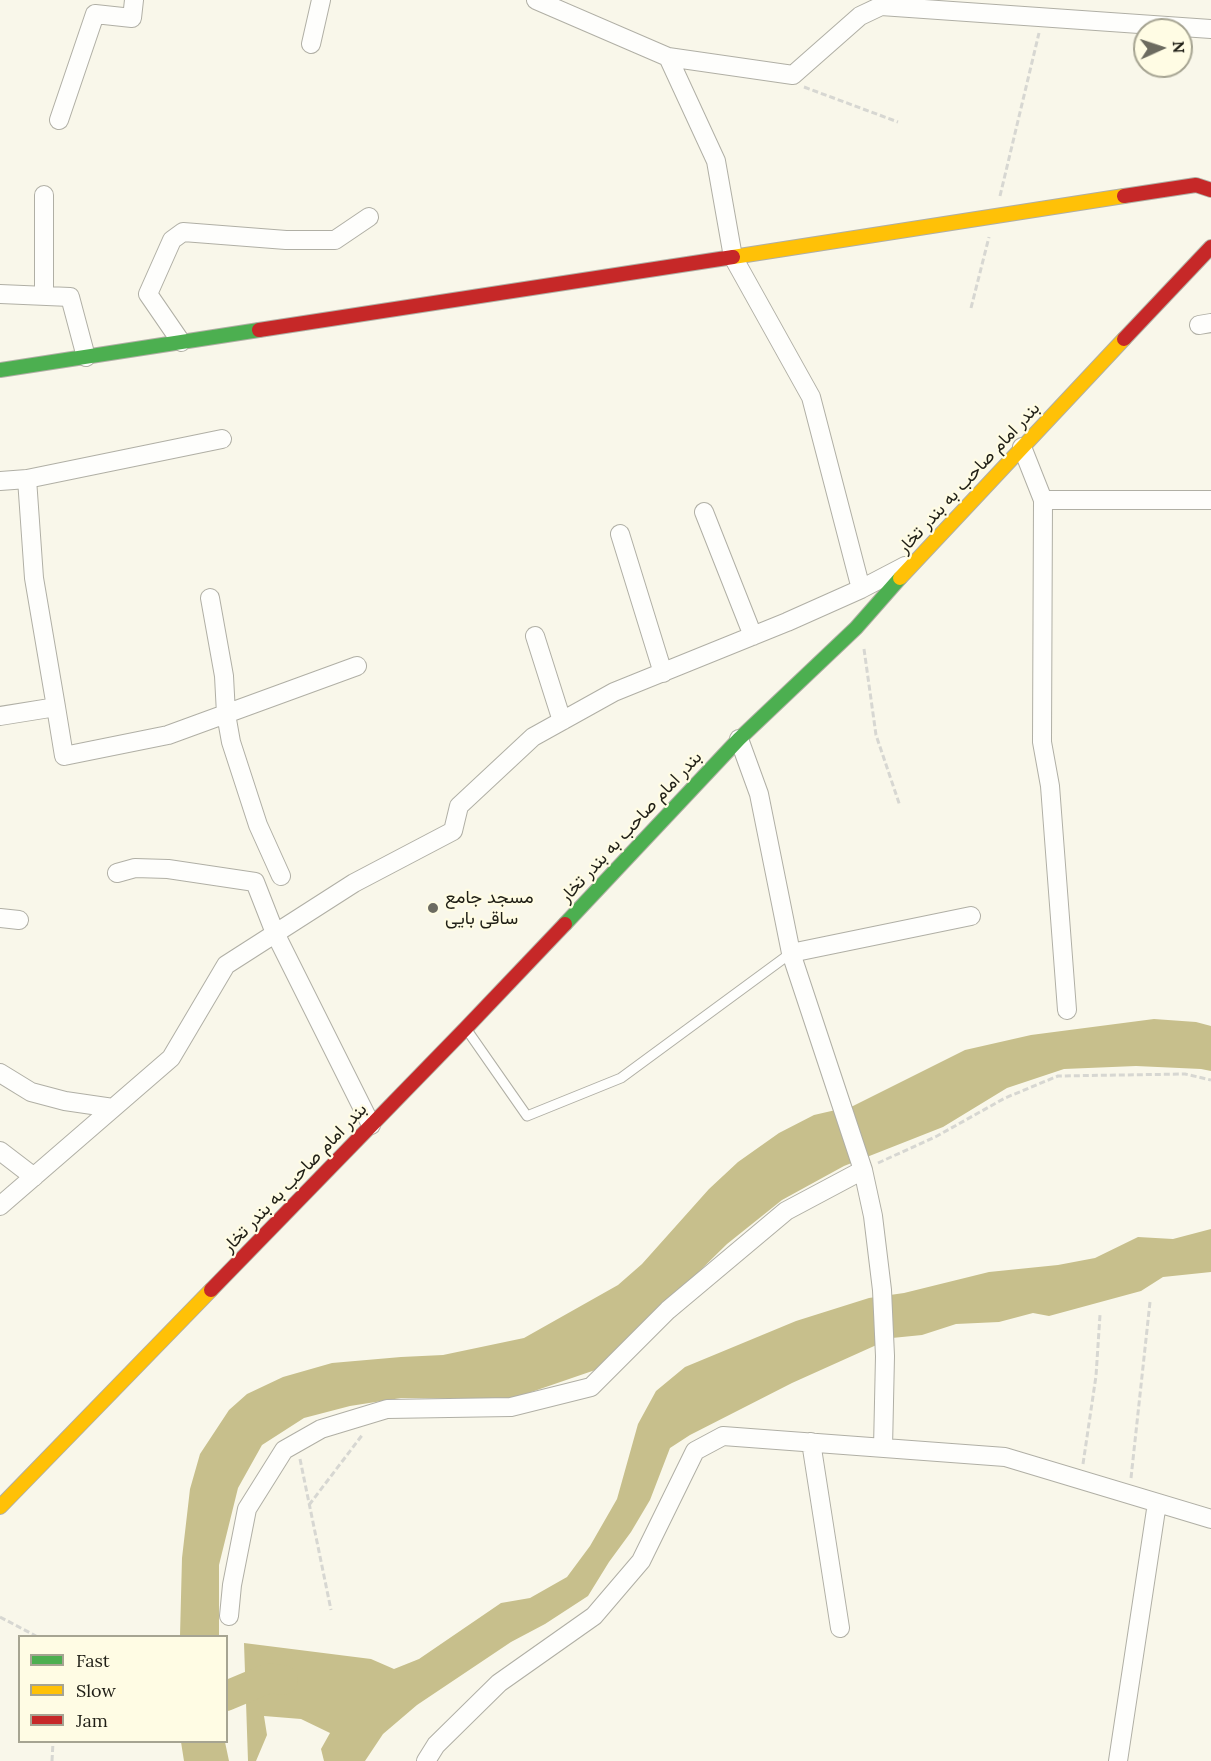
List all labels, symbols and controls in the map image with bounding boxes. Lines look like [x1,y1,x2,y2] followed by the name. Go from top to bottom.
[1133,18,1193,78] north arrow
[1169,40,1189,54] text: N
[893,398,1045,558] street label: بندر امام صاحب به بندر تخار
[555,747,707,907] street label: بندر امام صاحب به بندر تخار
[445,887,534,930] place label: مسجد جامع ساقی بایی
[426,901,440,915] marker: مسجد جامع ساقی بایی
[218,1099,372,1257] street label: بندر امام صاحب به بندر تخار
[18,1635,228,1743] legend
[76,1649,110,1672] text: Fast
[76,1679,116,1702] text: Slow
[76,1709,108,1732] text: Jam

